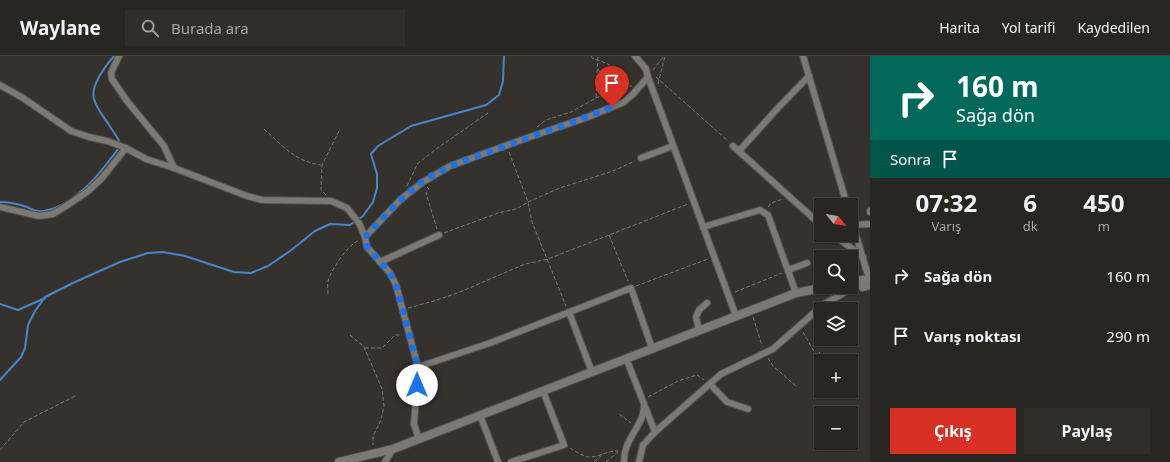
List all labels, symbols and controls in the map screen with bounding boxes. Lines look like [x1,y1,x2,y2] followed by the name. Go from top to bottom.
[125,10,405,46] search box
[20,15,101,41] text: Waylane
[139,17,161,39] icon: search
[171,18,249,38] text: Burada ara
[939,18,980,37] text: Harita
[1002,18,1055,37] text: Yol tarifi
[1077,18,1150,37] text: Kaydedilen
[595,66,629,107] pin
[956,67,1039,105] text: 160 m
[601,72,623,94] icon: arrive
[890,72,942,124] icon: right
[956,103,1035,127] text: Sağa dön
[939,148,961,170] icon: arrive
[890,149,931,169] text: Sonra
[916,186,977,219] text: 07:32
[1023,186,1037,219] text: 6
[1083,186,1124,219] text: 450
[814,198,858,242] north arrow
[814,198,858,450] map controls
[931,217,961,235] text: Varış
[1023,217,1038,235] text: dk
[1098,217,1110,235] text: m
[814,250,858,294] button: search
[890,265,912,287] icon: right
[924,266,992,286] text: Sağa dön
[1106,266,1150,286] text: 160 m
[814,302,858,346] button: layers
[890,325,912,347] icon: arrive
[924,326,1021,346] text: Varış noktası
[1106,326,1150,346] text: 290 m
[814,354,858,398] button: +
[396,364,438,406] position arrow
[814,406,858,450] button: −
[890,408,1016,454] button: Çıkış
[1024,408,1150,454] button: Paylaş

